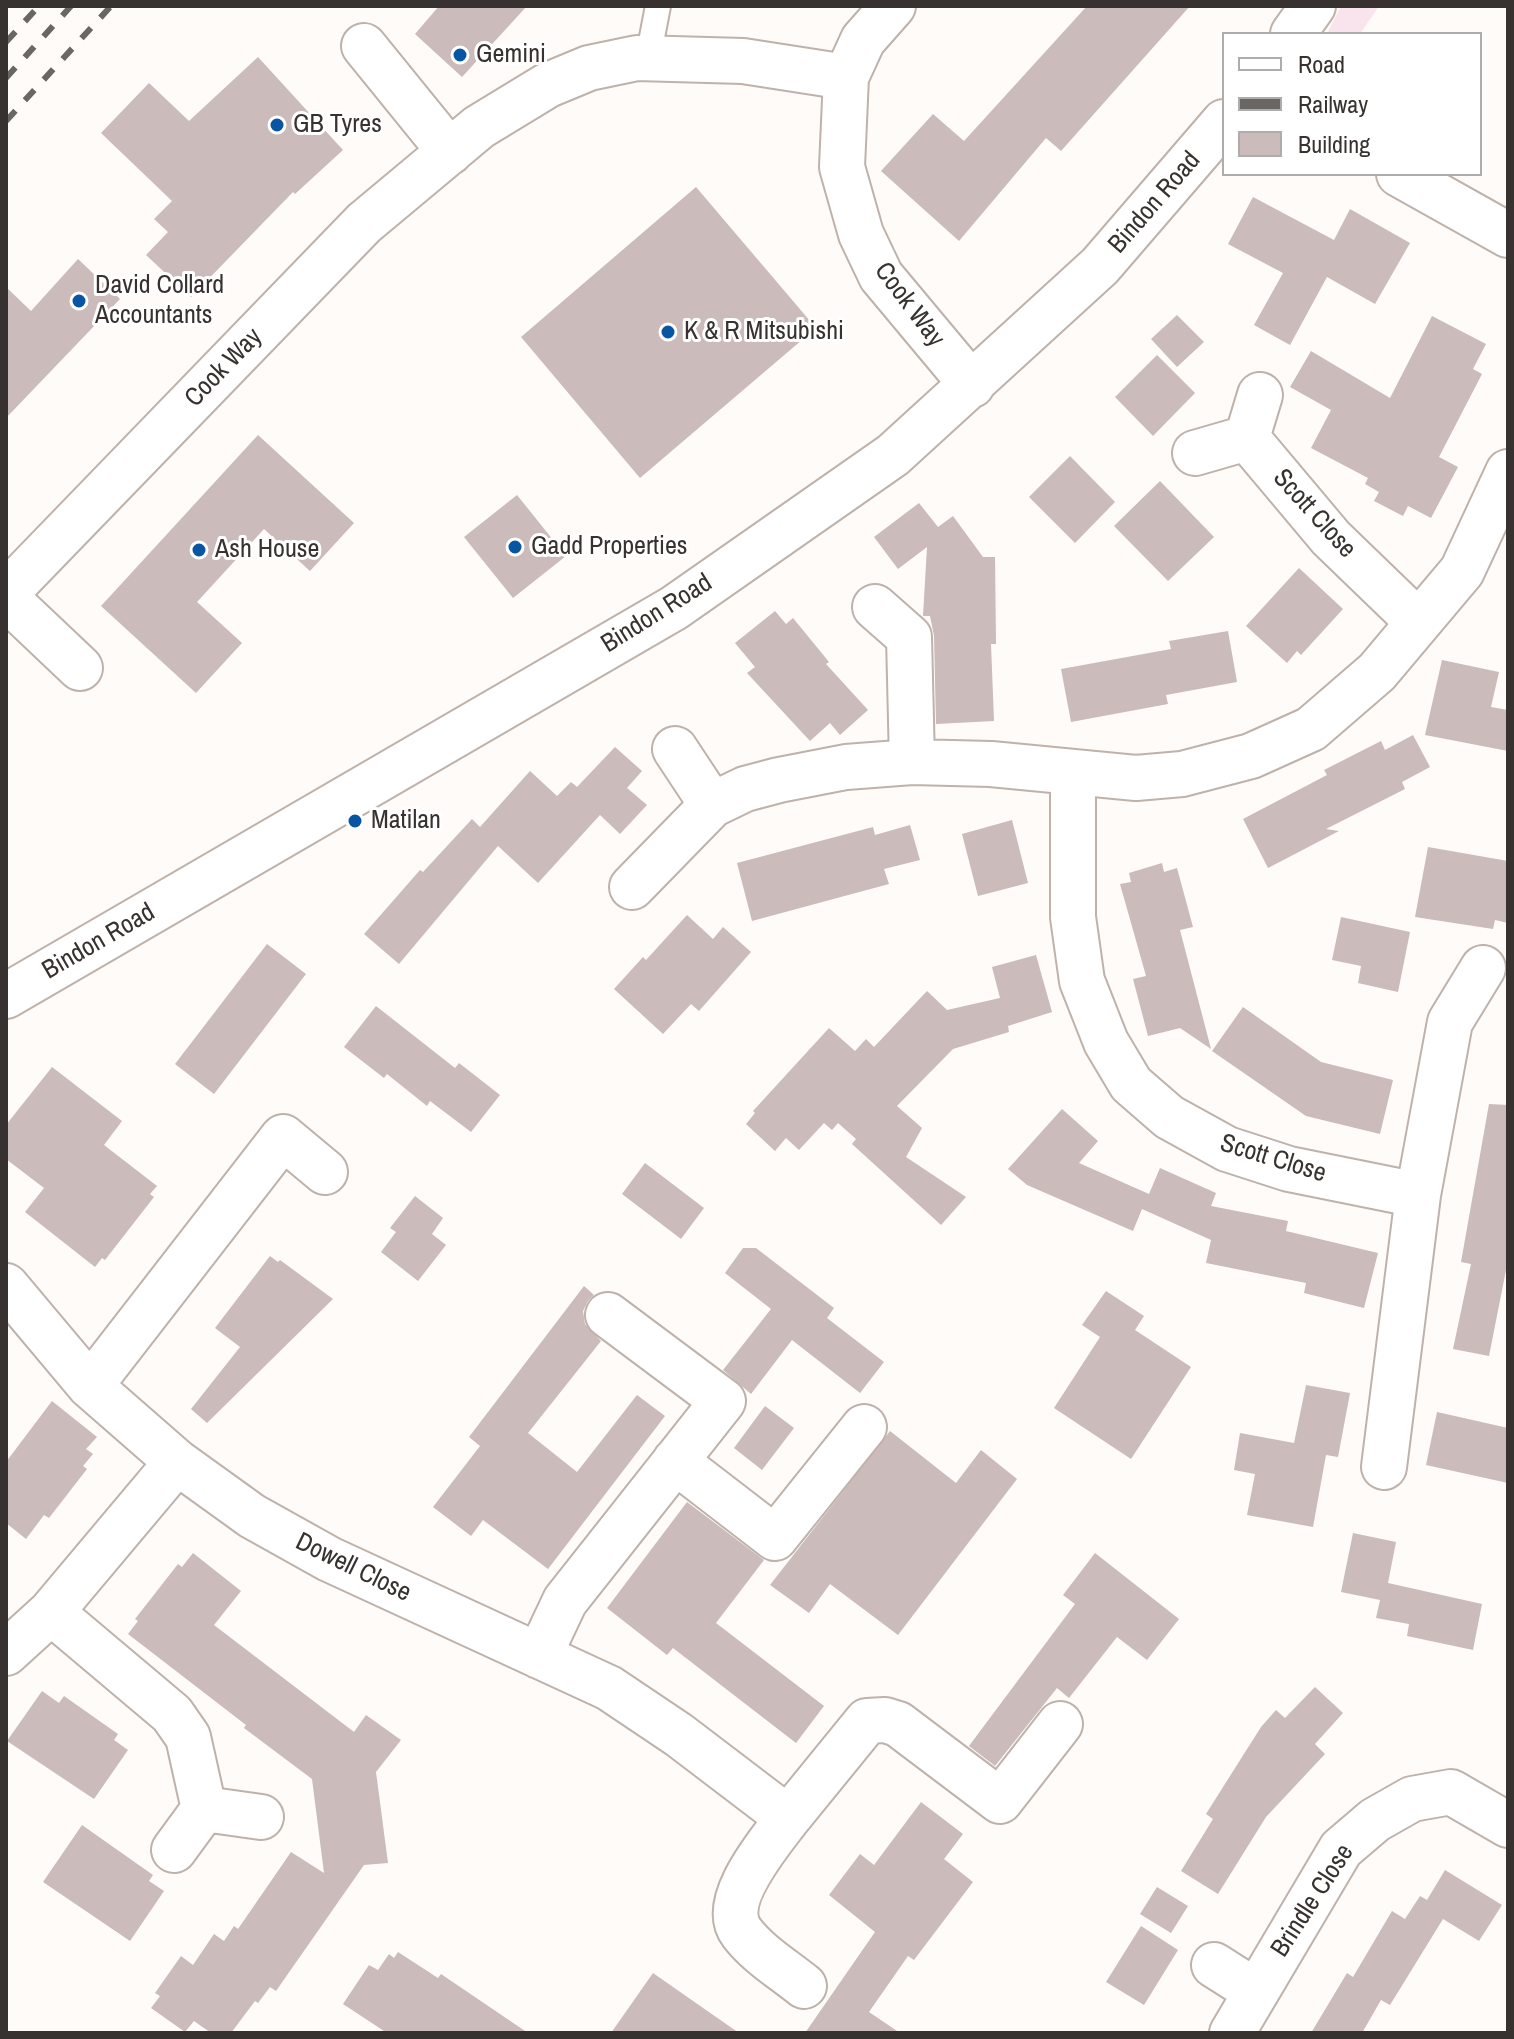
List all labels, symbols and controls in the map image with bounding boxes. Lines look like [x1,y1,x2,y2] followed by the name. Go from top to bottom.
[1222,32,1482,176] legend
[476,39,546,71] place label: Gemini
[451,46,469,64] marker: Gemini
[1298,48,1345,80] text: Road
[1298,88,1368,120] text: Railway
[293,109,382,141] place label: GB Tyres
[268,116,286,134] marker: GB Tyres
[1298,128,1370,160] text: Building
[1102,146,1208,260] street label: Bindon Road
[867,257,951,353] street label: Cook Way
[95,270,224,332] place label: David Collard Accountants
[70,292,88,310] marker: David Collard Accountants
[684,316,844,348] place label: K & R Mitsubishi
[179,322,269,414] street label: Cook Way
[659,323,677,341] marker: K & R Mitsubishi
[1266,463,1362,565] street label: Scott Close
[531,531,687,563] place label: Gadd Properties
[215,534,319,566] place label: Ash House
[506,538,524,556] marker: Gadd Properties
[190,541,208,559] marker: Ash House
[596,568,718,660] street label: Bindon Road
[371,805,441,837] place label: Matilan
[346,812,364,830] marker: Matilan
[37,897,161,987] street label: Bindon Road
[1216,1128,1330,1190] street label: Scott Close
[290,1527,416,1609] street label: Dowell Close
[1265,1839,1361,1963] street label: Brindle Close

